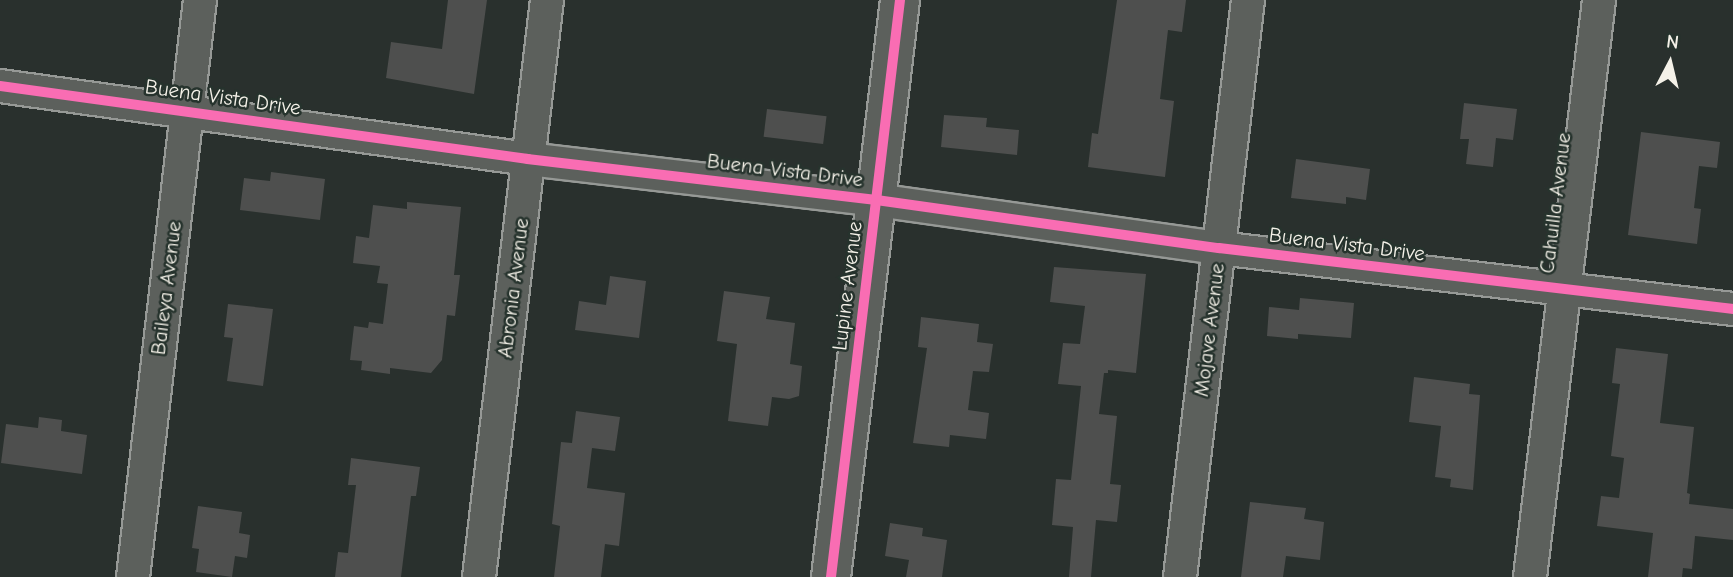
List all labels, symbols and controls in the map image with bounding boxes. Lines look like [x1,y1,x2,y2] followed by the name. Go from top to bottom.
[1635,28,1705,98] north arrow
[1665,30,1680,54] text: N
[144,74,302,120] street label: Buena Vista Drive
[1534,131,1576,275] street label: Cahuilla Avenue
[706,148,864,192] street label: Buena Vista Drive
[492,217,534,359] street label: Abronia Avenue
[145,220,187,356] street label: Baileya Avenue
[827,220,867,352] street label: Lupine Avenue
[1268,222,1426,266] street label: Buena Vista Drive
[1188,262,1230,398] street label: Mojave Avenue

